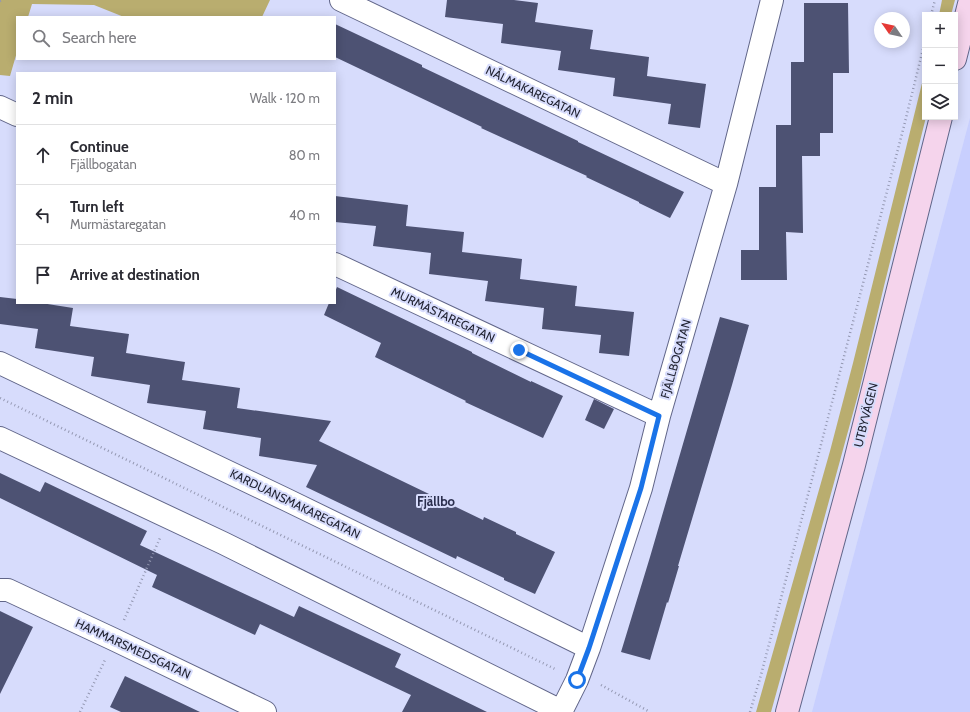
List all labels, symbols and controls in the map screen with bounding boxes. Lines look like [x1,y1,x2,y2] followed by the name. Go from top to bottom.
[874,12,910,48] north arrow
[922,12,958,120] map controls
[922,12,958,48] button: +
[16,16,336,60] search box
[30,27,52,49] icon: search
[62,29,137,47] text: Search here
[922,48,958,84] button: −
[483,62,583,121] street label: NÅLMAKAREGATAN
[922,84,958,120] button: layers
[32,88,73,108] text: 2 min
[250,90,320,106] text: Walk · 120 m
[70,138,129,156] text: Continue
[32,144,54,166] icon: ahead
[289,147,320,163] text: 80 m
[70,156,137,172] text: Fjällbogatan
[70,198,124,216] text: Turn left
[32,204,54,226] icon: left
[289,207,320,223] text: 40 m
[70,216,166,232] text: Murmästaregatan
[32,264,54,286] icon: arrive
[70,266,200,284] text: Arrive at destination
[389,284,498,345] street label: MURMÄSTAREGATAN
[657,318,694,400] street label: FJÄLLBOGATAN
[510,341,528,359] route end
[850,381,881,449] street label: UTBYVÄGEN
[228,465,363,542] street label: KARDUANSMAKAREGATAN
[417,493,456,509] district label: Fjällbo
[73,615,193,682] street label: HAMMARSMEDSGATAN
[568,671,586,689] route start

